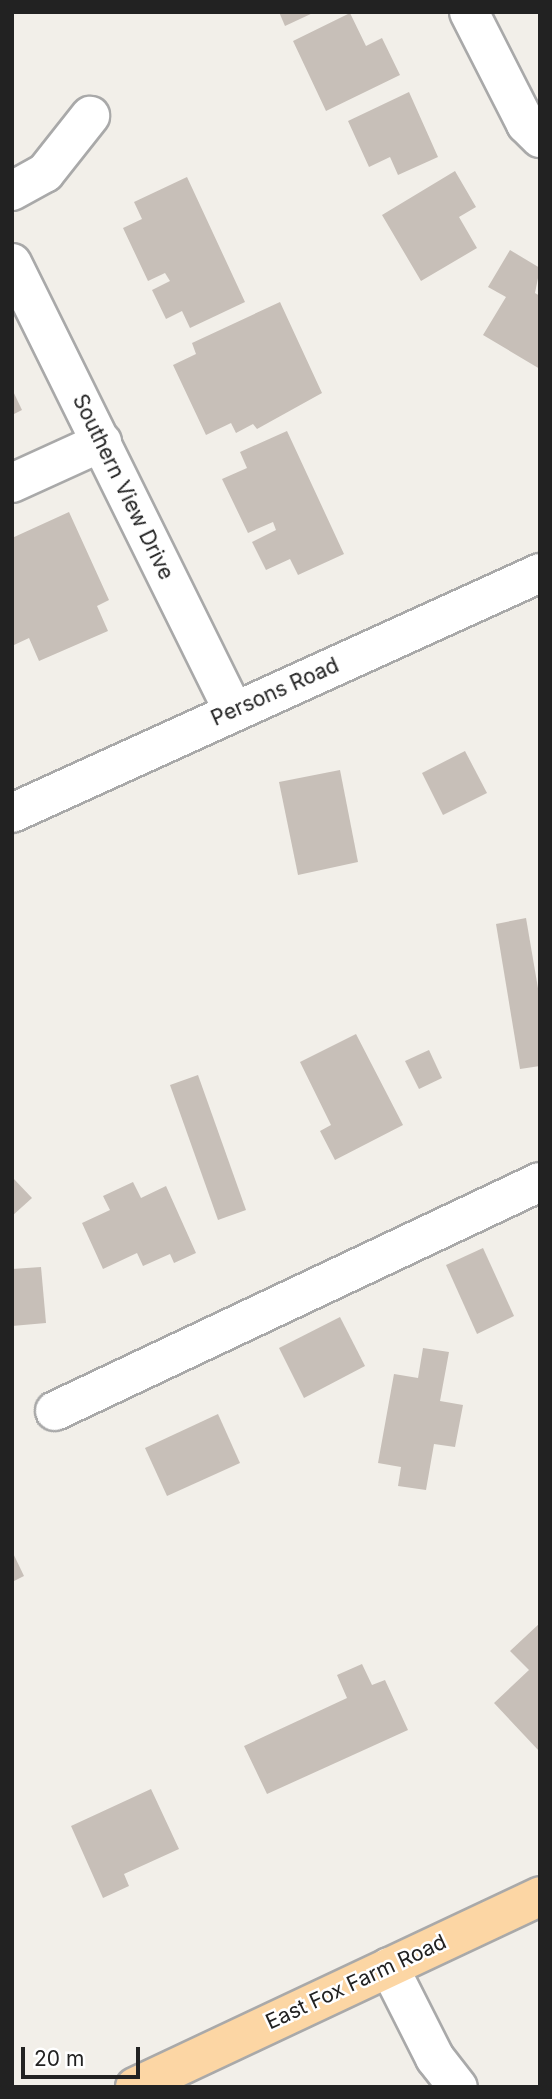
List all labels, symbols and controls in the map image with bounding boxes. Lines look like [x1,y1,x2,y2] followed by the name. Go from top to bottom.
[67,390,179,584] street label: Southern View Drive
[207,653,343,731] street label: Persons Road
[262,1929,450,2035] street label: East Fox Farm Road
[24,2032,144,2076] scale bar
[34,2046,84,2071] text: 20 m

